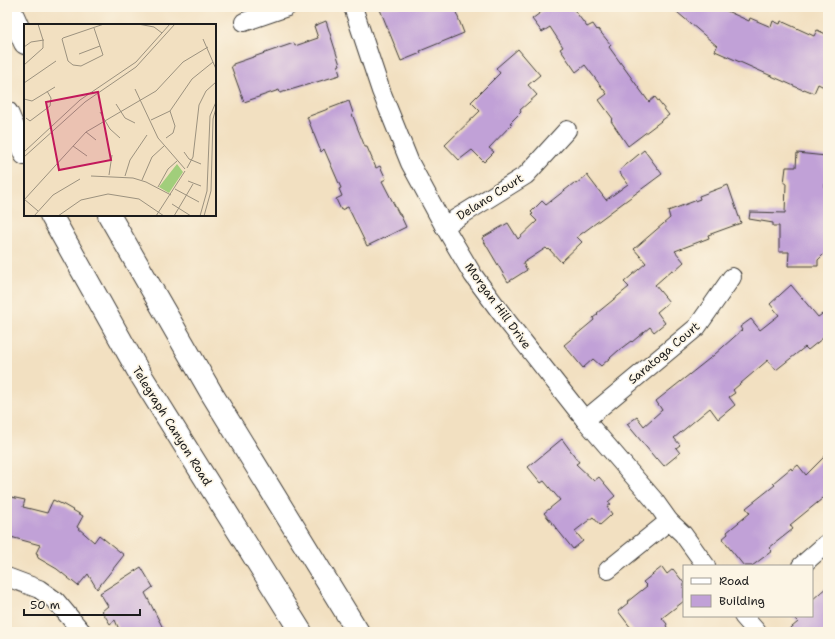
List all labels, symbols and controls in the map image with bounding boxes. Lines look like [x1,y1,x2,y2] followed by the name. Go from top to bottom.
[24,24,216,216] inset map
[454,170,526,224] street label: Delano Court
[461,260,535,352] street label: Morgan Hill Drive
[625,318,703,388] street label: Saratoga Court
[129,363,216,489] street label: Telegraph Canyon Road
[683,565,813,617] legend
[719,573,750,589] text: Road
[24,591,140,617] scale bar
[719,593,765,609] text: Building
[30,597,60,613] text: 50 m

